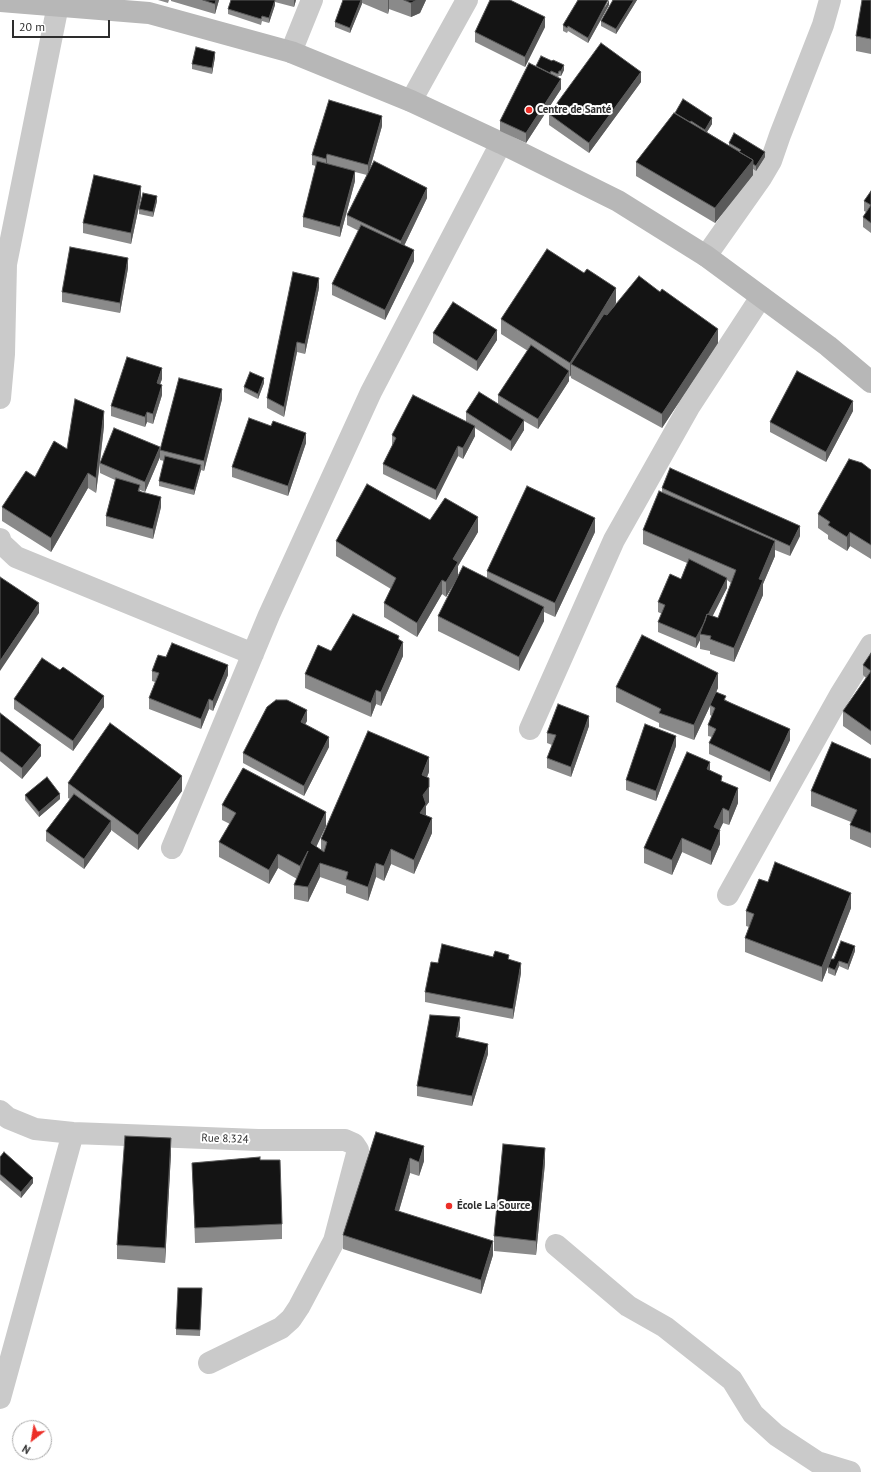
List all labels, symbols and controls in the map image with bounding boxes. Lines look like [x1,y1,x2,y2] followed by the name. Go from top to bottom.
[14,12,112,38] scale bar
[19,19,45,34] text: 20 m
[537,103,611,117] place label: Centre de Santé
[524,105,534,115] marker: Centre de Santé
[201,1132,249,1146] street label: Rue 8.324
[457,1199,530,1213] place label: École La Source
[444,1201,454,1211] marker: École La Source
[12,1420,52,1460] north arrow
[20,1442,33,1457] text: N

